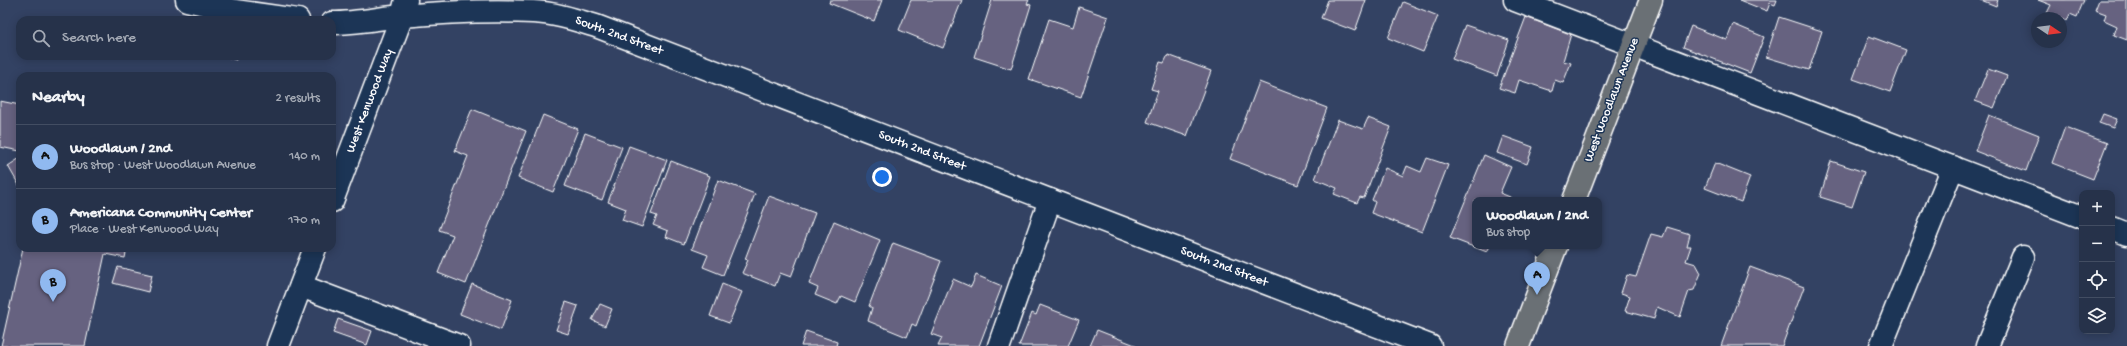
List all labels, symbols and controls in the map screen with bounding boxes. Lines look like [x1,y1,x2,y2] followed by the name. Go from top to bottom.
[2031,12,2067,48] north arrow
[573,13,666,59] street label: South 2nd Street
[16,16,336,60] search box
[30,27,52,49] icon: search
[62,29,136,47] text: Search here
[1581,36,1643,164] street label: West Woodlawn Avenue
[343,46,397,155] street label: West Kenwood Way
[32,88,85,108] text: Nearby
[275,91,320,106] text: 2 results
[876,127,969,175] street label: South 2nd Street
[70,140,171,158] text: Woodlawn / 2nd
[41,149,49,164] text: A
[289,149,320,164] text: 140 m
[70,158,256,173] text: Bus stop · West Woodlawn Avenue
[872,167,892,187] your location
[2079,190,2115,334] map controls
[2079,190,2115,226] button: +
[1472,197,1602,249] popup
[70,204,252,222] text: Americana Community Center
[1486,207,1588,225] text: Woodlawn / 2nd
[42,213,48,228] text: B
[288,213,320,228] text: 170 m
[70,222,219,237] text: Place · West Kenwood Way
[1486,225,1530,240] text: Bus stop
[2079,226,2115,262] button: −
[1178,243,1271,291] street label: South 2nd Street
[1524,262,1550,295] pin: A
[2079,262,2115,298] button: locate
[40,269,66,302] pin: B
[2079,298,2115,334] button: layers

